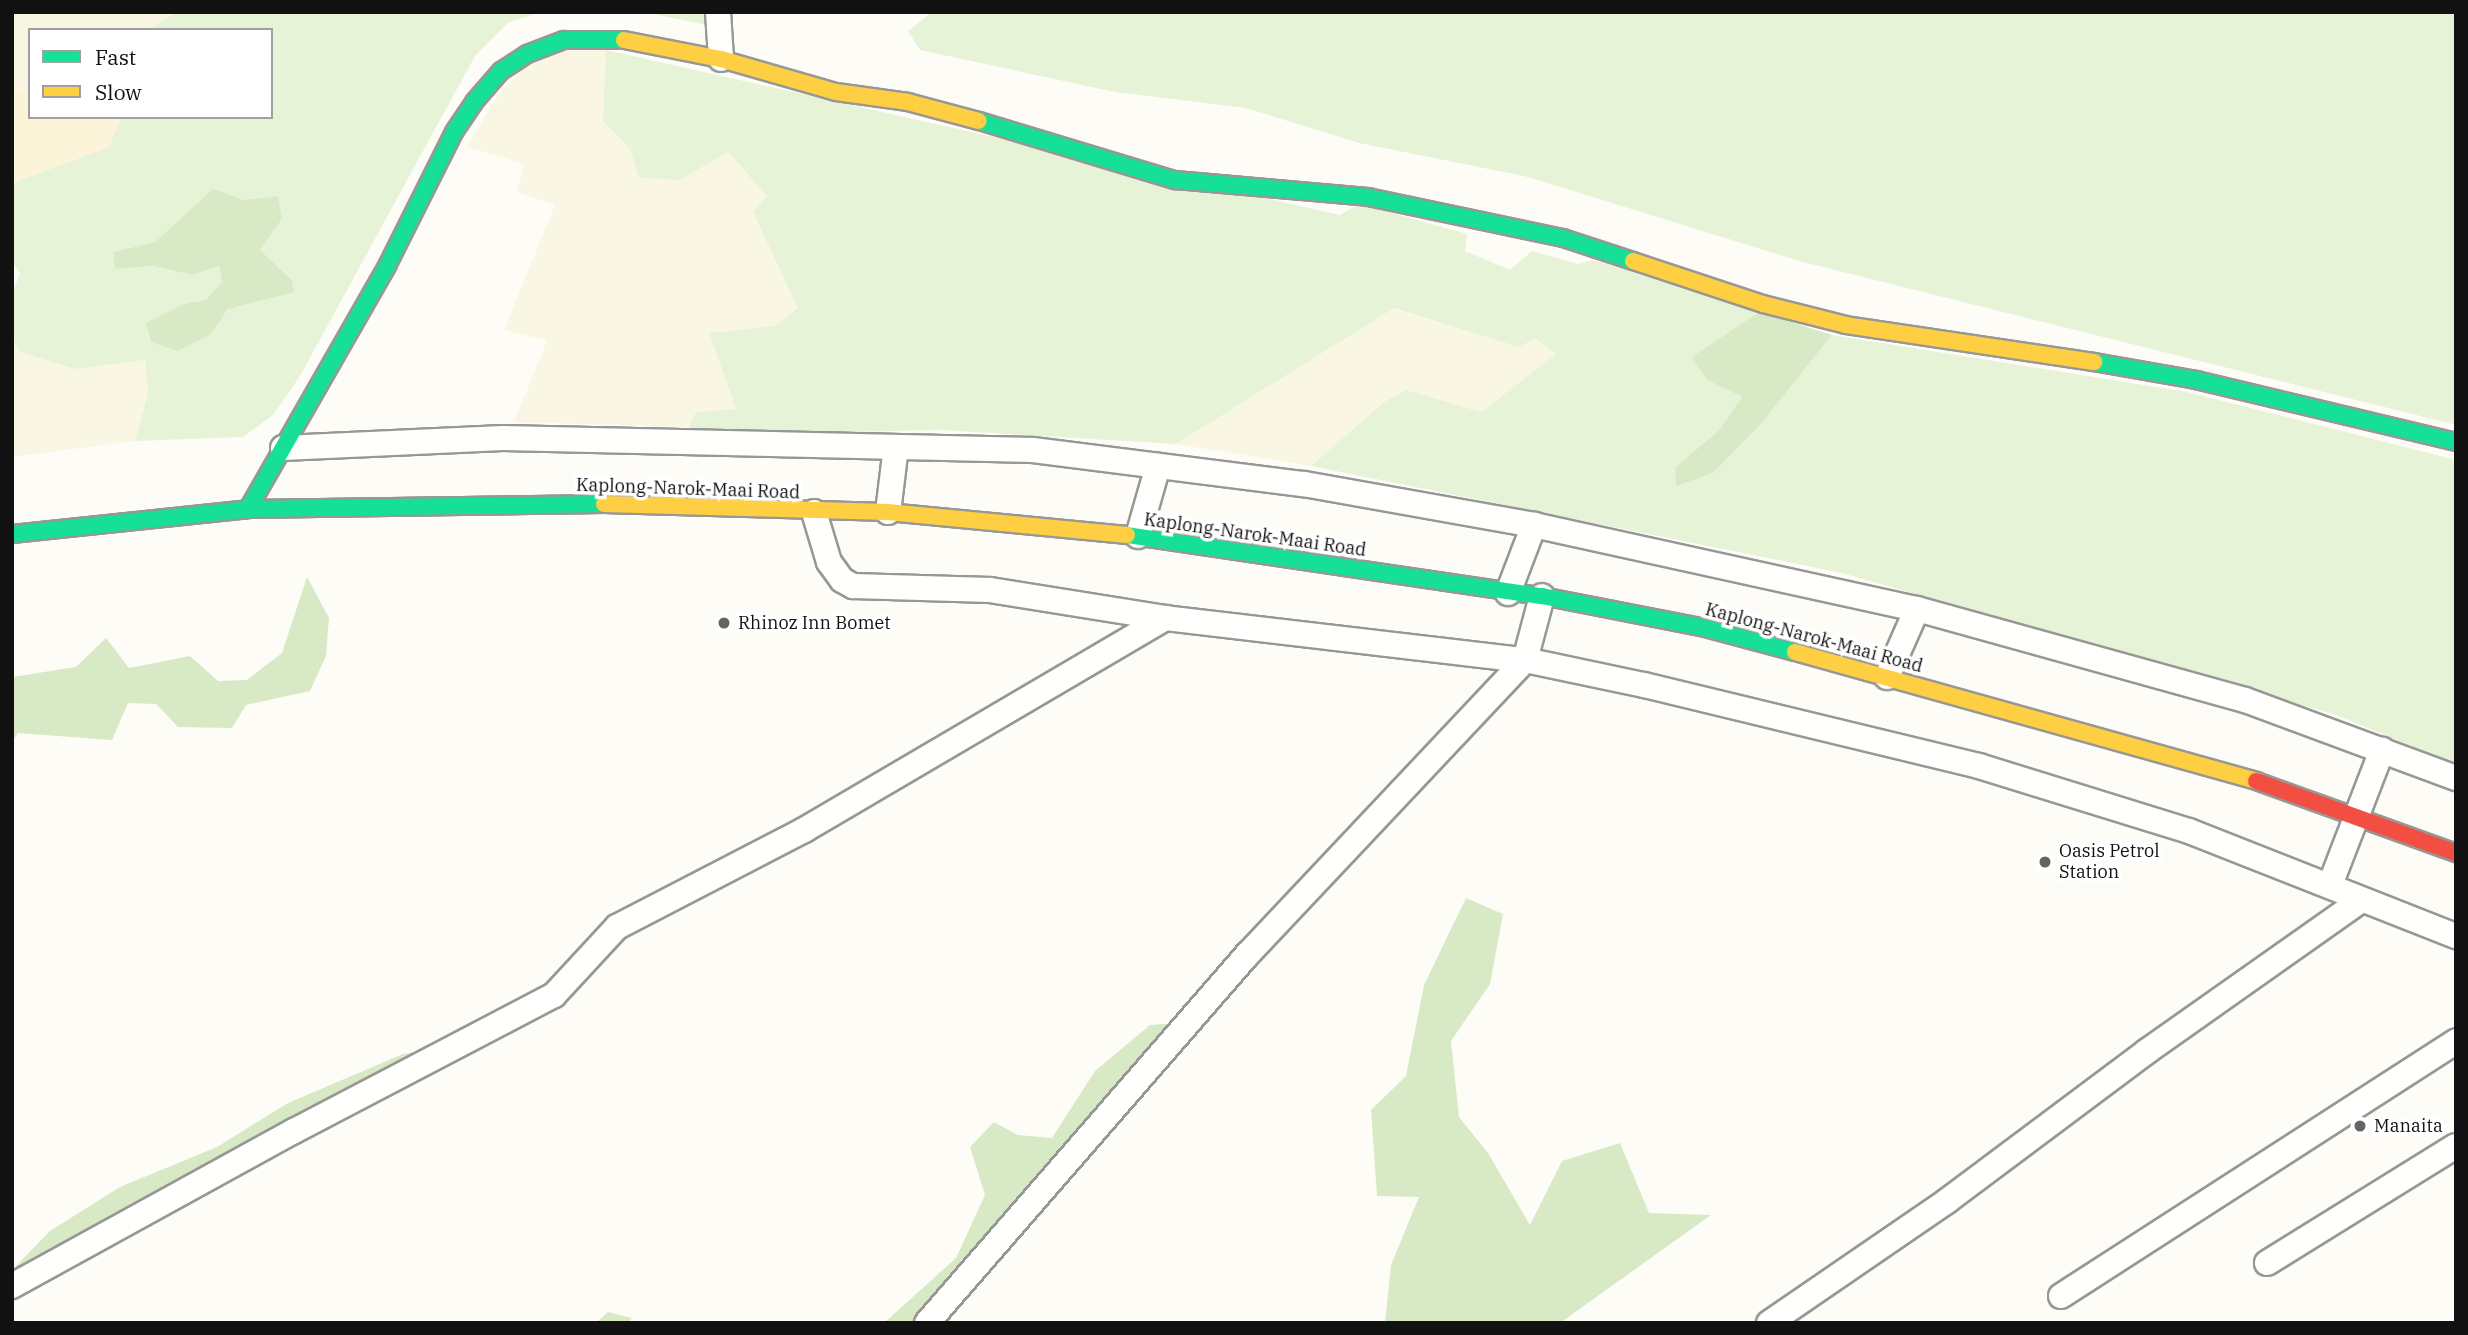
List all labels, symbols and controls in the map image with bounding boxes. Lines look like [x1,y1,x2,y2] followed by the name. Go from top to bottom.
[28,28,273,119] legend
[95,43,136,71] text: Fast
[95,78,142,106] text: Slow
[576,474,800,504] street label: Kaplong-Narok-Maai Road
[1142,509,1368,561] street label: Kaplong-Narok-Maai Road
[1703,599,1925,677] street label: Kaplong-Narok-Maai Road
[738,612,891,634] place label: Rhinoz Inn Bomet
[716,615,732,631] marker: Rhinoz Inn Bomet
[2059,841,2160,884] place label: Oasis Petrol Station
[2037,854,2053,870] marker: Oasis Petrol Station
[2374,1115,2443,1137] place label: Manaita
[2352,1118,2368,1134] marker: Manaita

